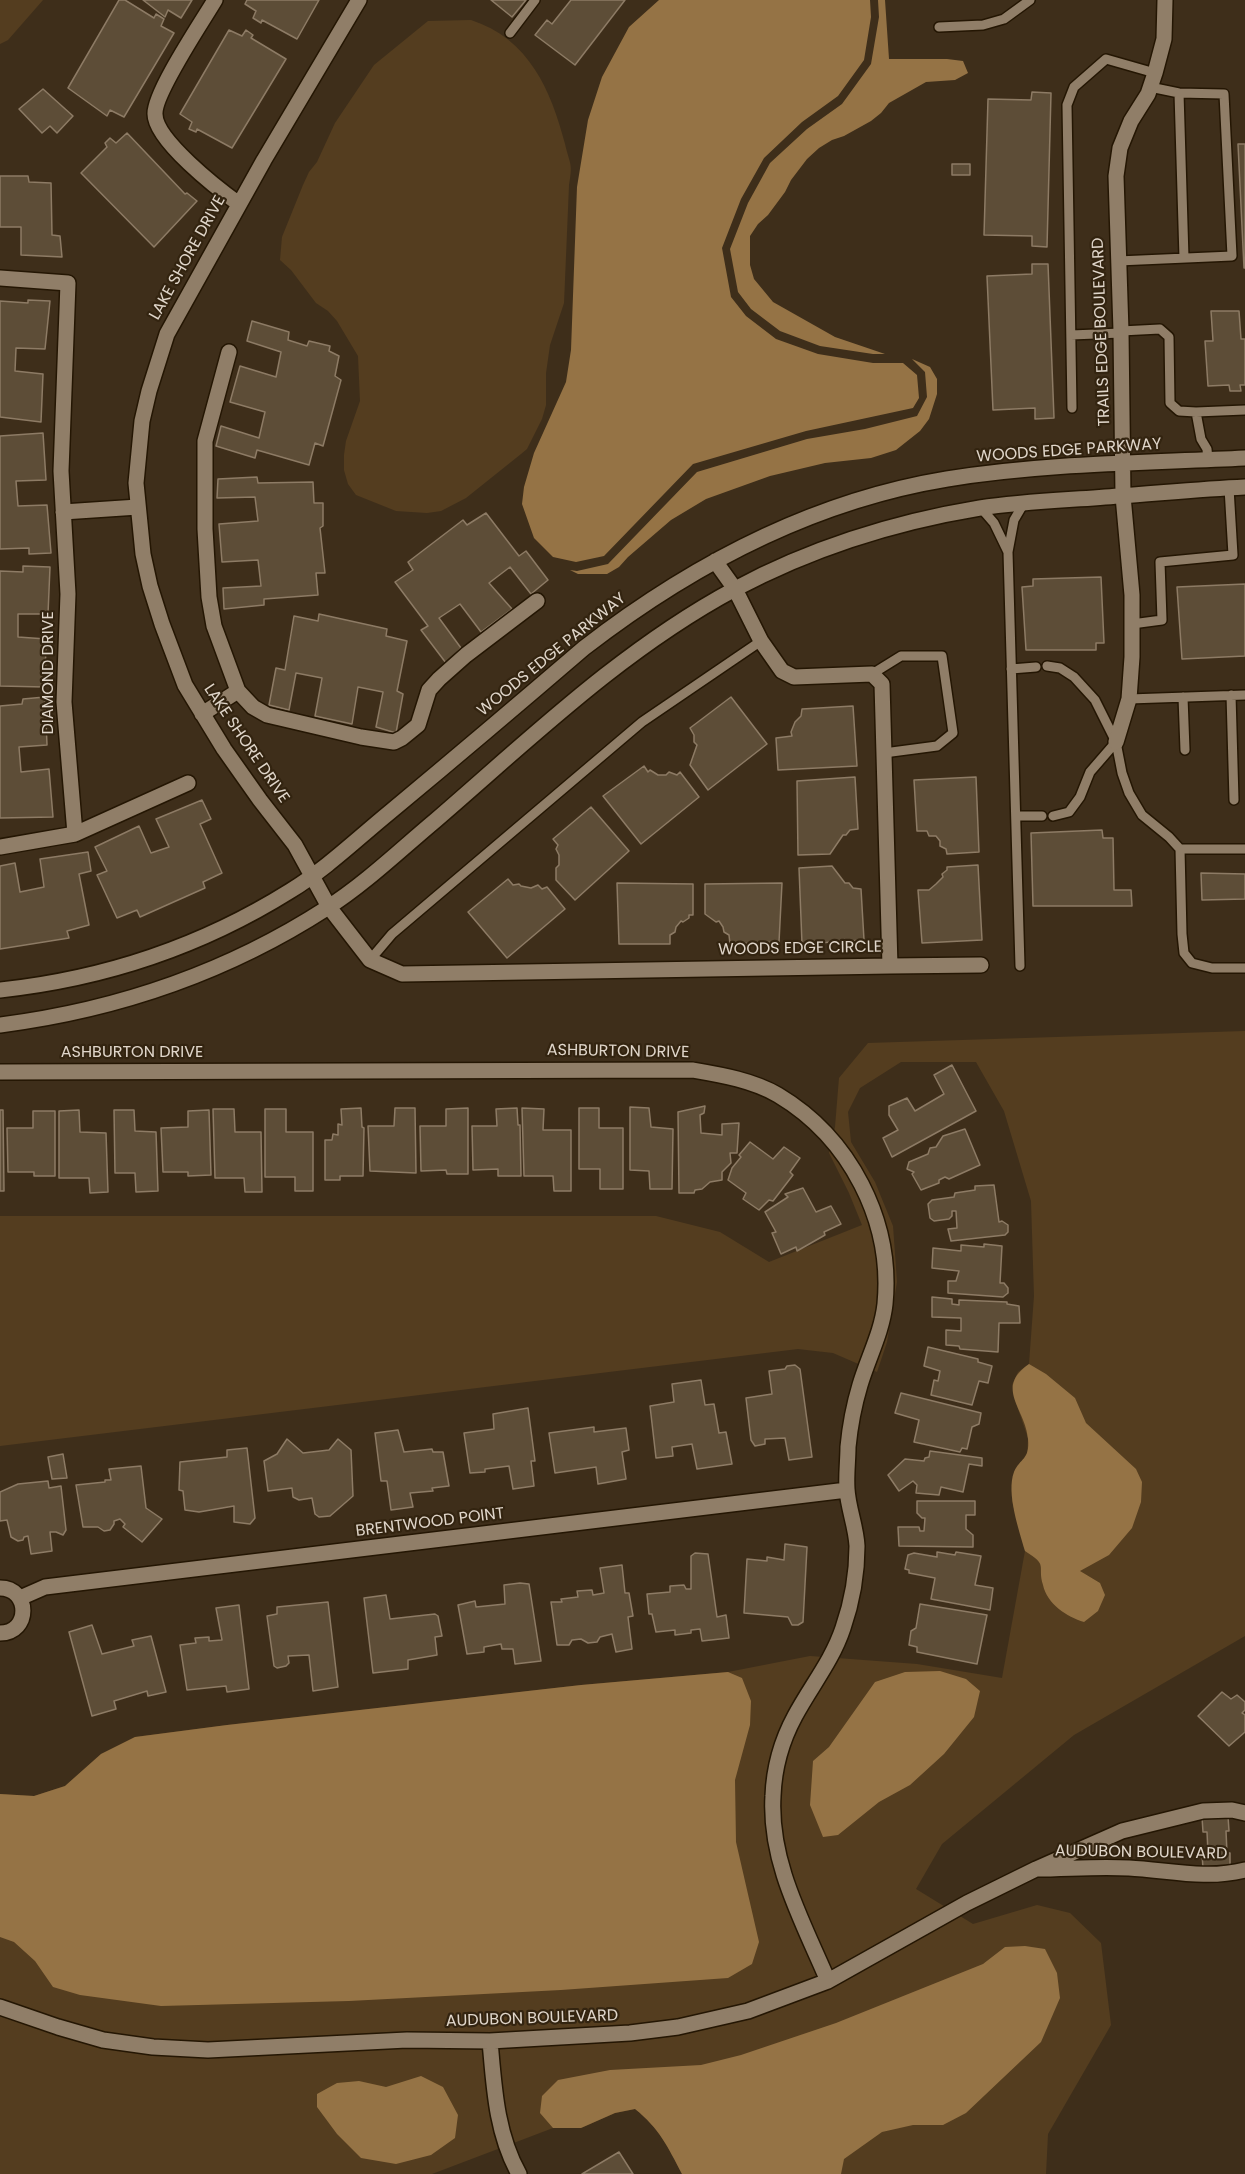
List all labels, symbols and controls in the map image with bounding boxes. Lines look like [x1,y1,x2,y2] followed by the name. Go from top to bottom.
[146,193,230,323] street label: LAKE SHORE DRIVE
[1089,237,1115,427] street label: TRAILS EDGE BOULEVARD
[976,435,1162,467] street label: WOODS EDGE PARKWAY
[474,589,630,721] street label: WOODS EDGE PARKWAY
[39,611,59,735] street label: DIAMOND DRIVE
[199,681,293,807] street label: LAKE SHORE DRIVE
[718,938,882,960] street label: WOODS EDGE CIRCLE
[547,1041,689,1063] street label: ASHBURTON DRIVE
[61,1043,203,1063] street label: ASHBURTON DRIVE
[355,1504,505,1542] street label: BRENTWOOD POINT
[1055,1842,1227,1864] street label: AUDUBON BOULEVARD
[445,2006,619,2032] street label: AUDUBON BOULEVARD

